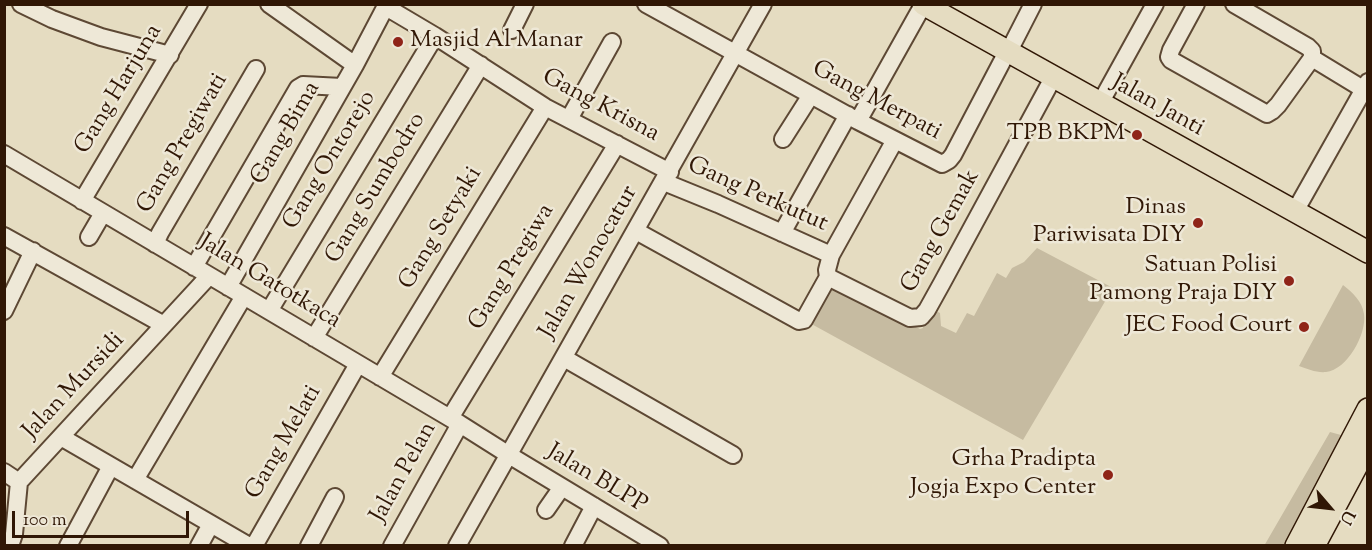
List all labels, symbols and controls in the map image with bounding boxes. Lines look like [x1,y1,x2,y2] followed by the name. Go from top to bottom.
[70,20,170,160] street label: Gang Harjuna
[410,28,583,56] place label: Masjid Al Manar
[391,35,405,49] marker: Masjid Al Manar
[806,56,946,148] street label: Gang Merpati
[536,64,664,150] street label: Gang Krisna
[132,69,236,219] street label: Gang Pregiwati
[1105,70,1209,144] street label: Jalan Janti
[246,77,328,191] street label: Gang Bima
[278,86,384,236] street label: Gang Ontorejo
[321,108,433,270] street label: Gang Sumbodro
[1007,121,1125,149] place label: TPB BKPM
[1130,128,1144,142] marker: TPB BKPM
[682,152,832,240] street label: Gang Perkutut
[394,162,490,296] street label: Gang Setyaki
[896,165,988,299] street label: Gang Gemak
[534,181,646,345] street label: Jalan Wonocatur
[1033,195,1186,251] place label: Dinas Pariwisata DIY
[464,200,562,336] street label: Gang Pregiwa
[1191,216,1205,230] marker: Dinas Pariwisata DIY
[193,229,345,337] street label: Jalan Gatotkaca
[1089,253,1277,309] place label: Satuan Polisi Pamong Praja DIY
[1282,274,1296,288] marker: Satuan Polisi Pamong Praja DIY
[1125,313,1292,341] place label: JEC Food Court
[1297,320,1311,334] marker: JEC Food Court
[18,327,132,447] street label: Jalan Mursidi
[241,381,329,505] street label: Gang Melati
[366,418,444,528] street label: Jalan Pelan
[541,439,651,521] street label: Jalan BLPP
[910,447,1096,503] place label: Grha Pradipta Jogja Expo Center
[1101,468,1115,482] marker: Grha Pradipta Jogja Expo Center
[1300,478,1360,538] north arrow
[15,499,192,537] scale bar
[1333,506,1360,528] text: U
[23,508,67,534] text: 100 m

